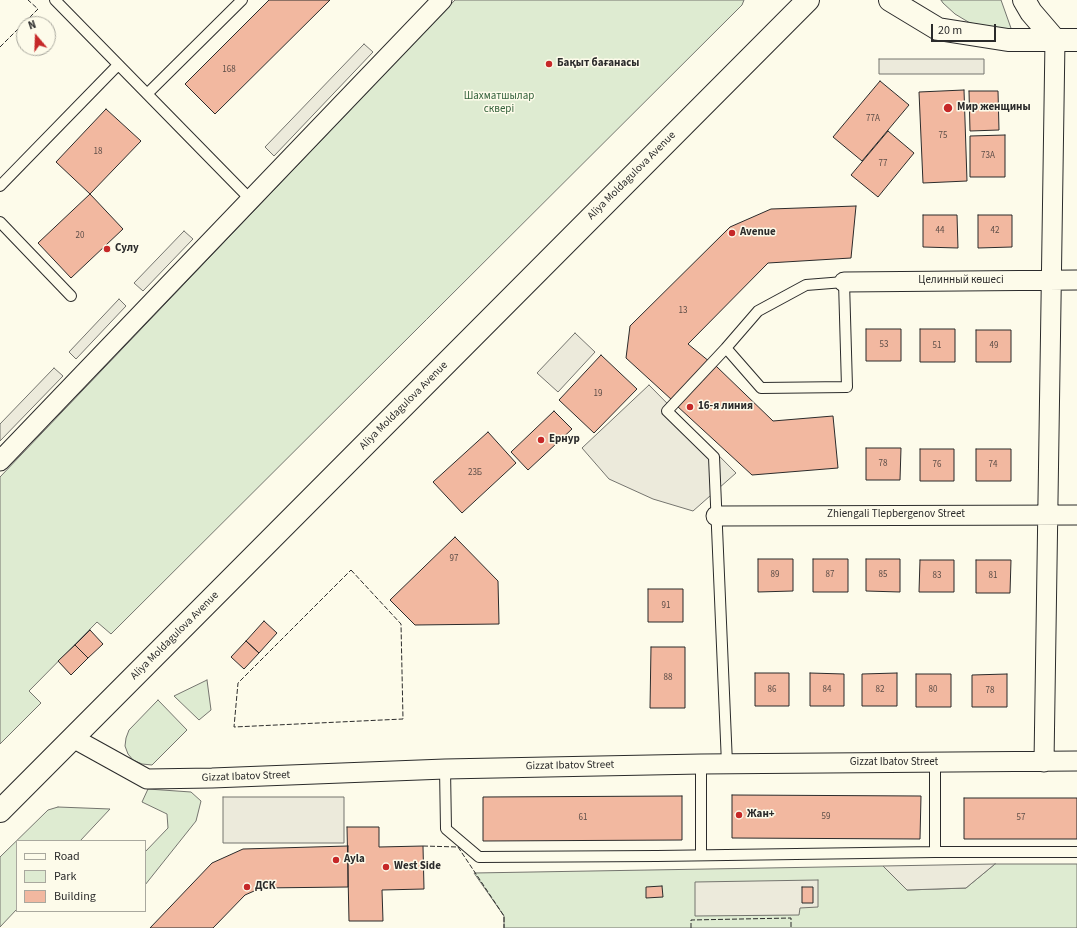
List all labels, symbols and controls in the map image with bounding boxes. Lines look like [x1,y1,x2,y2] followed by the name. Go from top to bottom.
[16,16,56,56] north arrow
[933,16,998,42] scale bar
[26,17,38,33] text: N
[938,22,962,39] text: 20 m
[557,57,639,71] place label: Бақыт бағанасы
[544,59,554,69] marker: Бақыт бағанасы
[222,65,236,75] house number: 168
[464,90,534,116] park label: Шахматшылар сквері
[957,101,1031,115] place label: Мир женщины
[942,102,954,114] marker: Мир женщины
[866,114,880,124] house number: 77А
[585,129,679,223] street label: Aliya Moldagulova Avenue
[939,131,947,141] house number: 75
[94,147,102,157] house number: 18
[981,151,995,161] house number: 73А
[879,159,887,169] house number: 77
[740,226,776,240] place label: Avenue
[936,226,944,236] house number: 44
[991,226,999,236] house number: 42
[727,228,737,238] marker: Avenue
[76,231,84,241] house number: 20
[115,242,139,256] place label: Сулу
[102,244,112,254] marker: Сулу
[918,274,1004,288] street label: Целинный көшесі
[679,306,687,316] house number: 13
[880,340,888,350] house number: 53
[933,341,941,351] house number: 51
[990,341,998,351] house number: 49
[357,359,451,453] street label: Aliya Moldagulova Avenue
[594,389,602,399] house number: 19
[698,400,753,414] place label: 16-я линия
[685,402,695,412] marker: 16-я линия
[549,433,580,447] place label: Ернур
[536,435,546,445] marker: Ернур
[879,459,887,469] house number: 78
[933,460,941,470] house number: 76
[989,460,997,470] house number: 74
[468,468,482,478] house number: 23Б
[827,508,965,522] street label: Zhiengali Tlepbergenov Street
[450,554,458,564] house number: 97
[771,570,779,580] house number: 89
[826,570,834,580] house number: 87
[879,570,887,580] house number: 85
[933,571,941,581] house number: 83
[989,571,997,581] house number: 81
[128,589,222,683] street label: Aliya Moldagulova Avenue
[662,601,670,611] house number: 91
[664,673,672,683] house number: 88
[768,685,776,695] house number: 86
[823,685,831,695] house number: 84
[876,685,884,695] house number: 82
[929,685,937,695] house number: 80
[986,686,994,696] house number: 78
[850,756,938,770] street label: Gizzat Ibatov Street
[526,759,614,773] street label: Gizzat Ibatov Street
[202,769,290,785] street label: Gizzat Ibatov Street
[747,808,775,822] place label: Жан+
[734,810,744,820] marker: Жан+
[822,812,830,822] house number: 59
[579,813,587,823] house number: 61
[1017,813,1025,823] house number: 57
[16,840,146,912] legend
[54,848,80,865] text: Road
[344,853,365,867] place label: Ayla
[331,855,341,865] marker: Ayla
[394,860,441,874] place label: West Side
[381,862,391,872] marker: West Side
[54,868,76,885] text: Park
[255,880,275,894] place label: ДСК
[242,882,252,892] marker: ДСК
[54,888,96,905] text: Building

